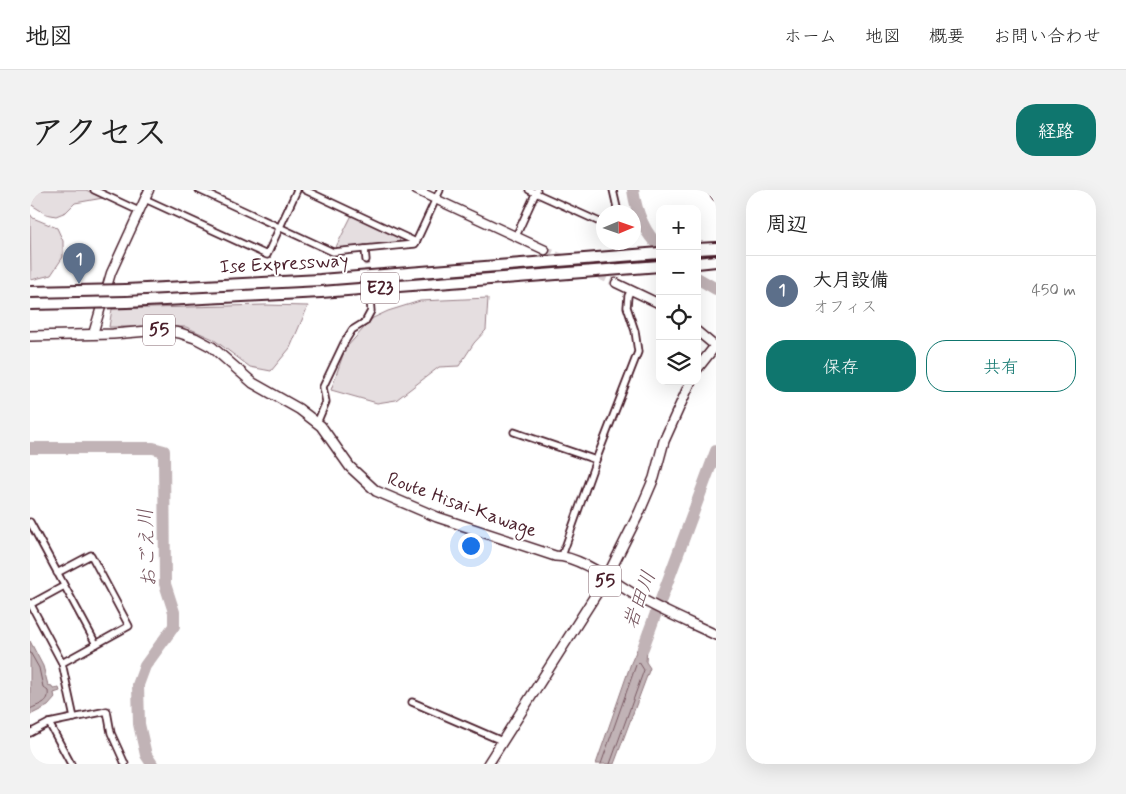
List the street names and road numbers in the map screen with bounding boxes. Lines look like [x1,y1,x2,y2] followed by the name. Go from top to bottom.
[219,248,349,281] street label: Ise Expressway
[361,272,399,304] road number: E23
[143,314,175,346] road number: 55
[383,466,540,546] street label: Route Hisai-Kawage
[589,566,621,596] road number: 55

